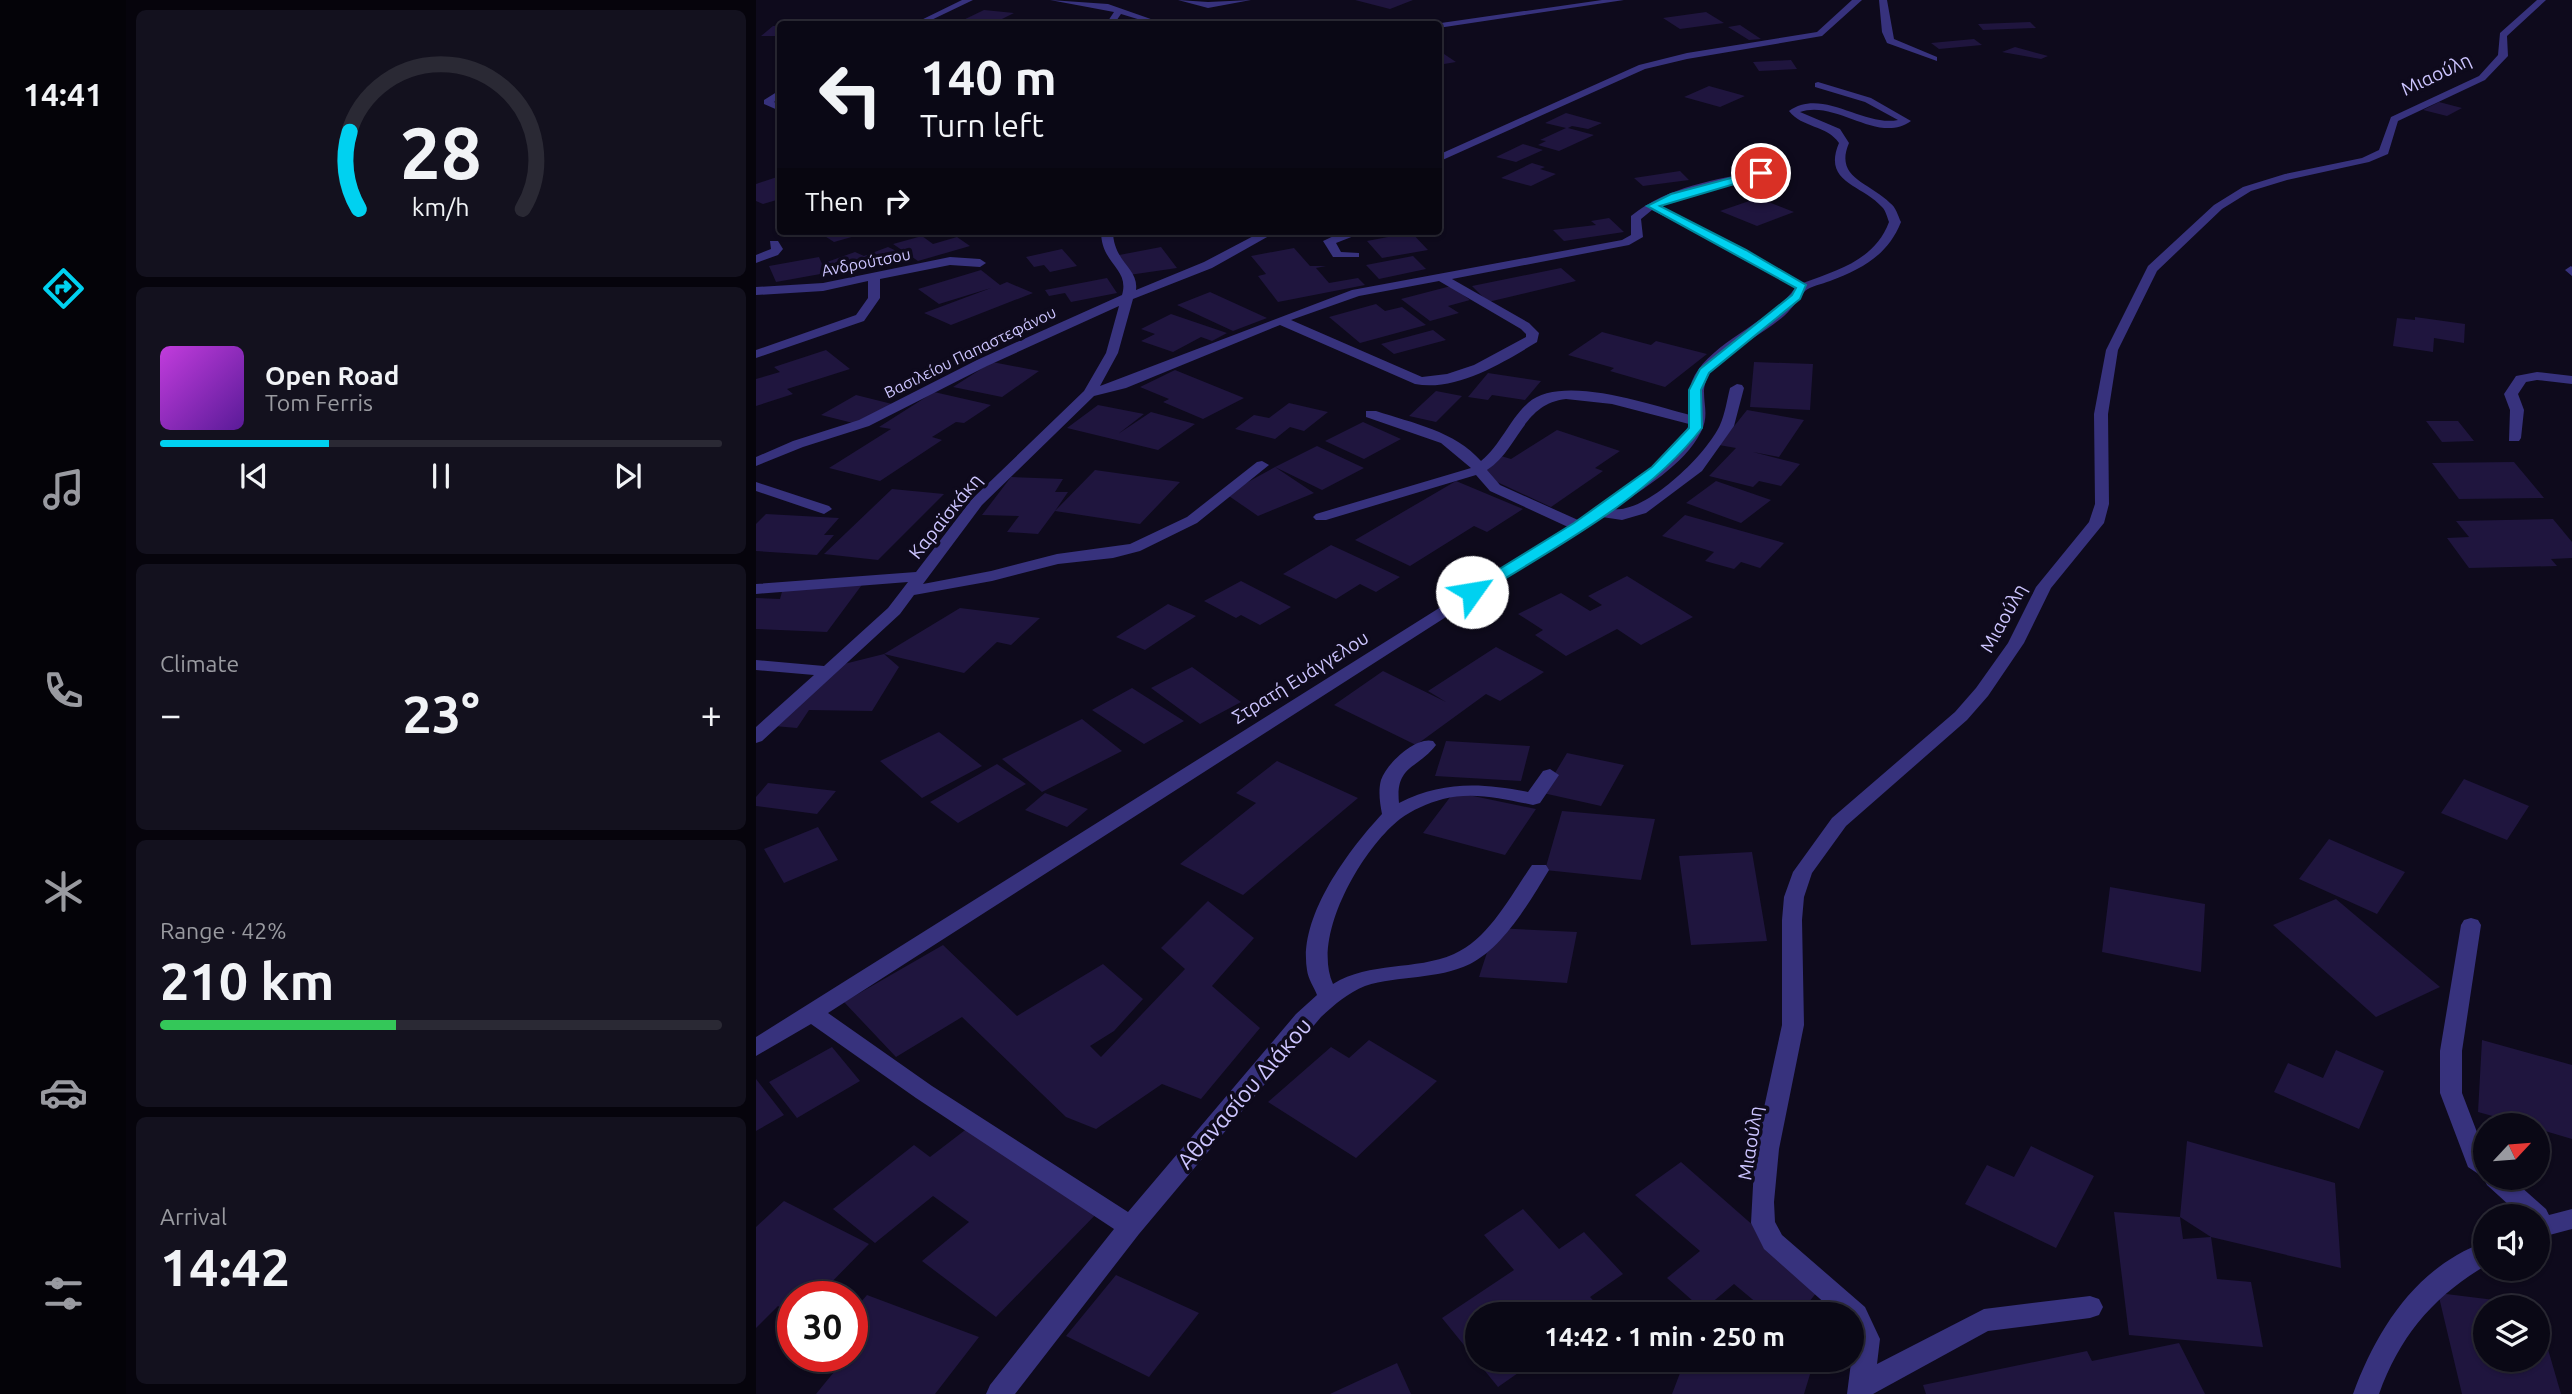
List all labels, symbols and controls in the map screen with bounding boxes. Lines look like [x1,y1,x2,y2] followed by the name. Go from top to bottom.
[2397,48,2475,100] street label: Μιαούλη
[805,49,896,140] icon: left
[920,49,1057,104] text: 140 m
[23,76,103,112] text: 14:41
[920,107,1044,143] text: Turn left
[400,112,482,194] text: 28
[1731,143,1791,203] pin
[1742,154,1780,192] icon: arrive
[878,182,916,220] icon: right
[805,187,864,216] text: Then
[412,193,470,221] text: km/h
[820,245,912,279] street label: Ανδρούτσου
[39,264,88,313] icon: directions
[881,303,1059,401] street label: Βασιλείου Παπαστεφάνου
[265,361,399,390] text: Open Road
[265,390,373,415] text: Tom Ferris
[235,457,273,495] icon: previous
[422,457,460,495] icon: pause
[609,457,647,495] icon: next
[39,465,88,514] icon: music
[904,469,986,563] street label: Καραϊσκάκη
[1435,555,1509,629] position arrow
[1975,580,2031,656] street label: Μιαούλη
[1228,626,1372,728] street label: Στρατή Ευάγγελου
[160,651,239,676] text: Climate
[39,666,88,715] icon: phone
[402,685,480,743] text: 23°
[160,693,181,735] text: −
[701,693,722,735] text: +
[39,867,88,916] icon: climate
[160,918,287,943] text: Range · 42%
[160,952,334,1010] text: 210 km
[1172,1013,1316,1173] street label: Αθανασίου Διάκου
[39,1068,88,1117] icon: car
[1733,1104,1767,1182] street label: Μιαούλη
[2473,1113,2550,1190] north arrow
[2473,1113,2550,1372] map controls
[160,1204,227,1229] text: Arrival
[2473,1204,2550,1281] button: sound
[160,1238,290,1296] text: 14:42
[39,1269,88,1318] icon: filters
[777,1281,868,1372] speed limit sign: 30
[2473,1295,2550,1372] button: layers
[1544,1322,1785,1351] text: 14:42 · 1 min · 250 m

